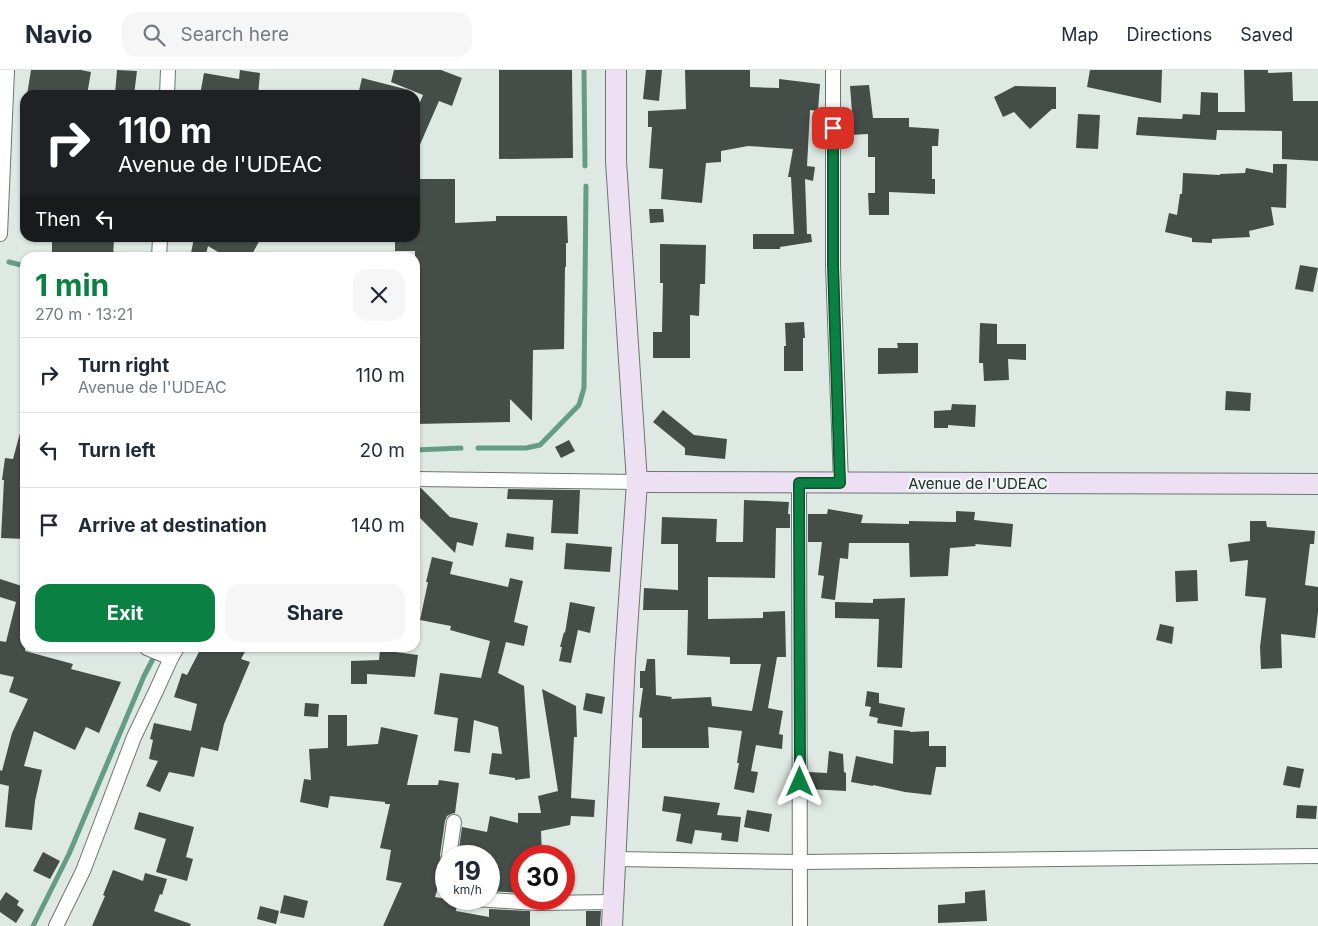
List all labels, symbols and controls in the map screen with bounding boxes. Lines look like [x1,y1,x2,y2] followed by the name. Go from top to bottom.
[122,12,472,57] search box
[25,20,92,49] text: Navio
[140,21,168,49] icon: search
[180,23,289,46] text: Search here
[1061,24,1099,45] text: Map
[1127,24,1212,45] text: Directions
[1240,24,1293,45] text: Saved
[812,107,854,149] pin
[118,109,212,151] text: 110 m
[35,110,100,175] icon: right
[819,114,847,142] icon: arrive
[118,151,322,177] text: Avenue de I'UDEAC
[91,205,119,233] icon: left
[35,208,81,231] text: Then
[35,267,109,303] text: 1 min
[353,269,405,321] button: close
[35,304,133,324] text: 270 m · 13:21
[78,354,169,377] text: Turn right
[35,361,63,389] icon: right
[356,364,405,387] text: 110 m
[78,377,227,397] text: Avenue de I'UDEAC
[35,436,63,464] icon: left
[78,439,156,462] text: Turn left
[359,439,405,462] text: 20 m
[908,474,1048,493] street label: Avenue de I'UDEAC
[35,511,63,539] icon: arrive
[78,514,267,537] text: Arrive at destination
[351,514,405,537] text: 140 m
[35,584,215,642] button: Exit
[225,584,405,642] button: Share
[773,755,825,807] position arrow
[510,845,575,910] speed limit sign: 30
[454,856,481,886] text: 19
[453,882,482,897] text: km/h

